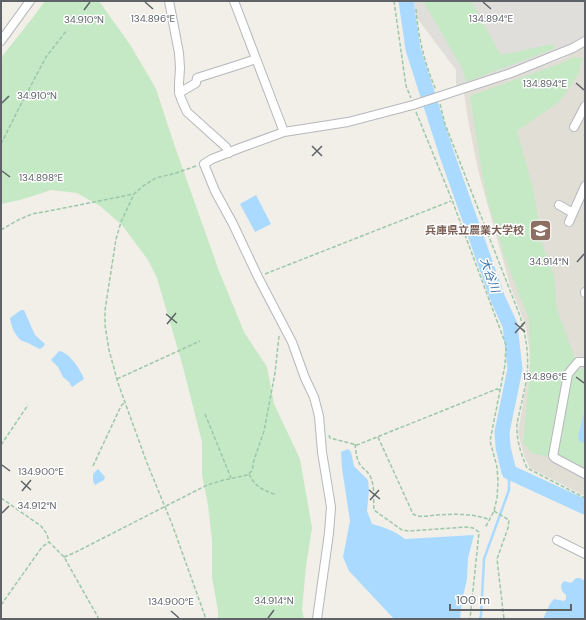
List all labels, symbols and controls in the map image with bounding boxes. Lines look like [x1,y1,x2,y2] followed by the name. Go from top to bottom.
[131,12,176,25] text: 134.896°E
[469,12,513,25] text: 134.894°E
[64,13,104,26] text: 34.910°N
[523,77,567,90] text: 134.894°E
[17,89,57,102] text: 34.910°N
[19,171,63,184] text: 134.898°E
[527,217,553,243] school or university icon: 兵庫県立農業大学校
[425,223,524,237] place label: 兵庫県立農業大学校
[477,255,504,297] water label: 大谷川
[529,255,569,268] text: 34.914°N
[523,370,568,383] text: 134.896°E
[18,465,64,478] text: 134.900°E
[18,499,57,512] text: 34.912°N
[450,586,571,612] scale bar
[456,592,490,608] text: 100 m
[254,594,294,607] text: 34.914°N
[148,595,194,608] text: 134.900°E

